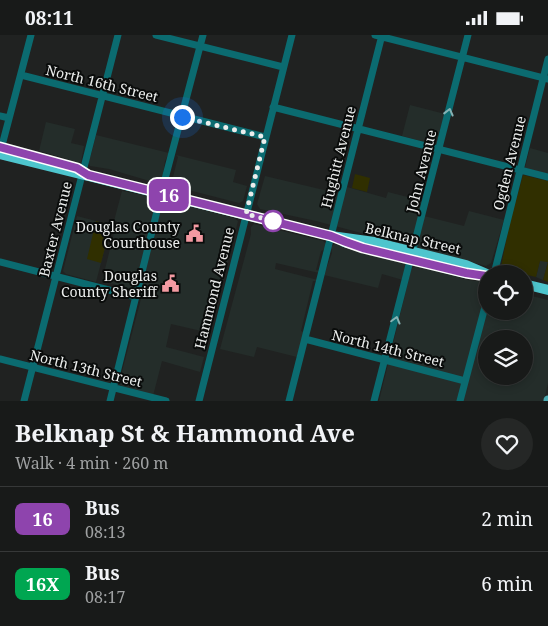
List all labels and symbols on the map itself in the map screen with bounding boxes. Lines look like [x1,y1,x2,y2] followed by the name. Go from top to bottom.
[44,60,160,106] street label: North 16th Street
[316,104,360,210] street label: Hughitt Avenue
[170,105,195,130] your location
[443,108,453,116] one-way arrow
[488,114,530,212] street label: Ogden Avenue
[401,128,440,215] street label: John Avenue
[34,179,76,279] street label: Baxter Avenue
[146,179,192,211] line badge: 16
[262,210,284,232] unlabelled marker
[76,217,180,252] place label: Douglas County Courthouse
[363,218,463,258] street label: Belknap Street
[184,224,204,244] public building icon: Douglas County Courthouse
[190,225,238,351] street label: Hammond Avenue
[61,266,158,301] place label: Douglas County Sheriff
[161,273,181,293] public building icon: Douglas County Sheriff
[390,316,400,325] one-way arrow
[330,325,446,371] street label: North 14th Street
[28,345,144,391] street label: North 13th Street

